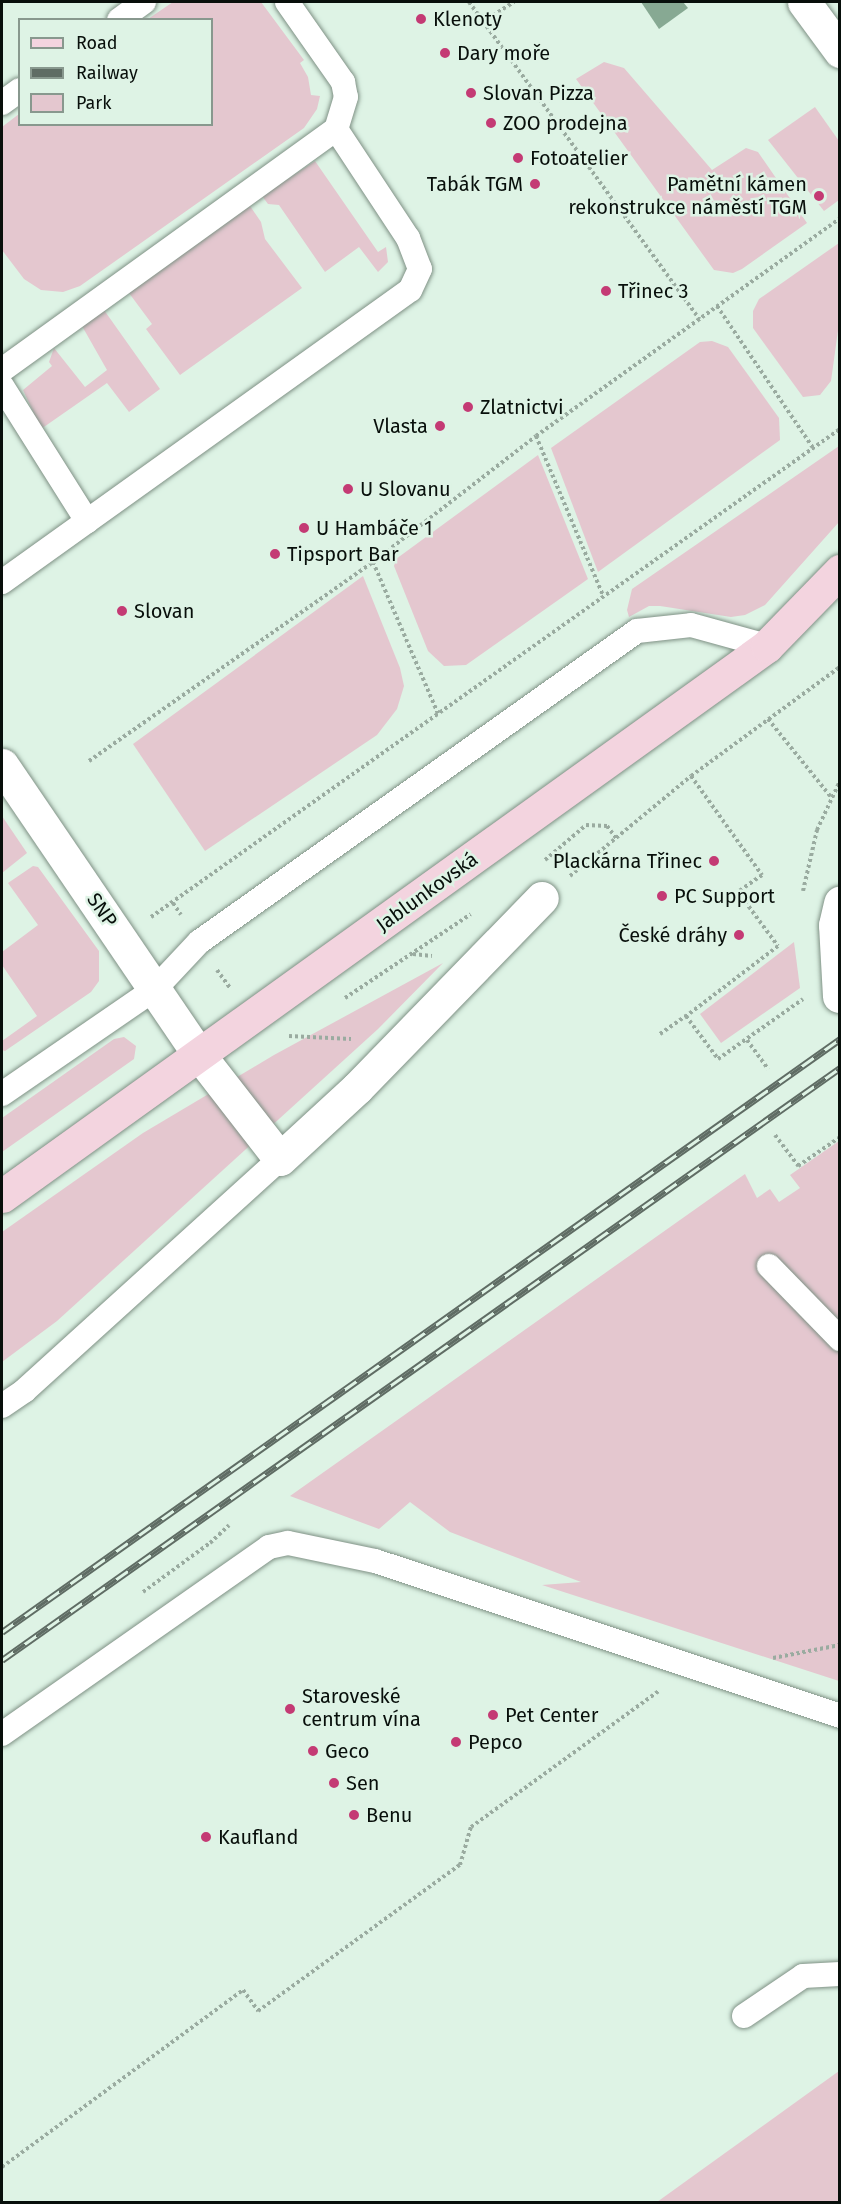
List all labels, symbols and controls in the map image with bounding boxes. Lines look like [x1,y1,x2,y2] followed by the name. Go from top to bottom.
[433,7,502,31] place label: Klenoty
[414,12,428,26] marker: Klenoty
[18,18,213,126] legend
[76,32,118,54] text: Road
[457,41,550,65] place label: Dary moře
[438,46,452,60] marker: Dary moře
[76,62,138,84] text: Railway
[483,81,594,105] place label: Slovan Pizza
[464,86,478,100] marker: Slovan Pizza
[76,92,111,114] text: Park
[503,111,628,135] place label: ZOO prodejna
[484,116,498,130] marker: ZOO prodejna
[530,146,628,170] place label: Fotoatelier
[511,151,525,165] marker: Fotoatelier
[427,172,523,196] place label: Tabák TGM
[568,172,807,219] place label: Pamětní kámen rekonstrukce náměstí TGM
[528,177,542,191] marker: Tabák TGM
[812,189,826,203] marker: Pamětní kámen rekonstrukce náměstí TGM
[618,279,689,303] place label: Třinec 3
[599,284,613,298] marker: Třinec 3
[480,395,564,419] place label: Zlatnictvi
[461,400,475,414] marker: Zlatnictvi
[373,414,428,438] place label: Vlasta
[433,419,447,433] marker: Vlasta
[360,477,451,501] place label: U Slovanu
[341,482,355,496] marker: U Slovanu
[316,516,433,540] place label: U Hambáče 1
[297,521,311,535] marker: U Hambáče 1
[287,542,399,566] place label: Tipsport Bar
[268,547,282,561] marker: Tipsport Bar
[134,599,194,623] place label: Slovan
[115,604,129,618] marker: Slovan
[372,847,482,937] street label: Jablunkovská
[553,849,702,873] place label: Plackárna Třinec
[707,854,721,868] marker: Plackárna Třinec
[674,884,775,908] place label: PC Support
[82,888,122,932] street label: SNP
[655,889,669,903] marker: PC Support
[618,923,727,947] place label: České dráhy
[732,928,746,942] marker: České dráhy
[302,1685,421,1732] place label: Staroveské centrum vína
[283,1702,297,1716] marker: Staroveské centrum vína
[505,1703,598,1727] place label: Pet Center
[486,1708,500,1722] marker: Pet Center
[468,1730,523,1754] place label: Pepco
[449,1735,463,1749] marker: Pepco
[325,1739,369,1763] place label: Geco
[306,1744,320,1758] marker: Geco
[346,1771,380,1795] place label: Sen
[327,1776,341,1790] marker: Sen
[366,1803,412,1827] place label: Benu
[347,1808,361,1822] marker: Benu
[218,1825,298,1849] place label: Kaufland
[199,1830,213,1844] marker: Kaufland

